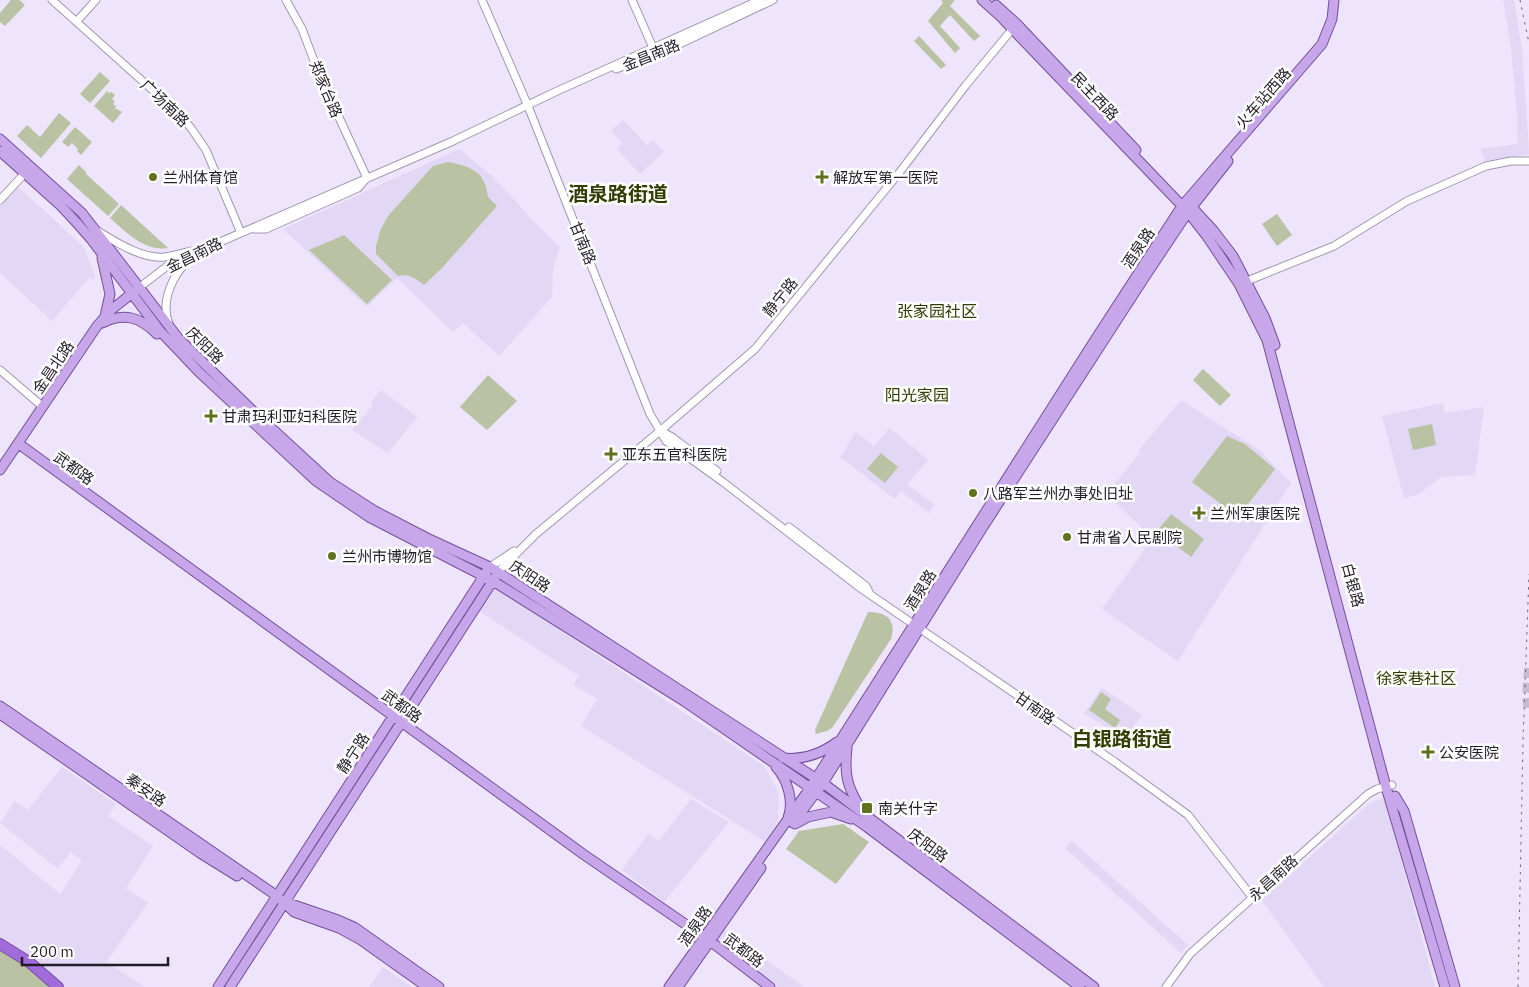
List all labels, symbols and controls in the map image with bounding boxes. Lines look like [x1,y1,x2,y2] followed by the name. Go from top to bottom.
[620,35,682,75] street label: 金昌南路
[306,58,346,120] street label: 郑家台路
[1231,63,1295,133] street label: 火车站西路
[1067,68,1123,124] street label: 民主西路
[137,75,193,131] street label: 广场南路
[163,168,238,187] place label: 兰州体育馆
[833,168,938,187] place label: 解放军第一医院
[815,170,829,184] marker: 解放军第一医院
[147,171,159,183] marker: 兰州体育馆
[568,180,668,207] district label: 酒泉路街道
[566,219,600,267] street label: 甘南路
[1118,224,1158,272] street label: 酒泉路
[163,233,225,277] street label: 金昌南路
[758,274,802,320] street label: 静宁路
[897,301,977,321] district label: 张家园社区
[182,322,228,368] street label: 庆阳路
[28,337,78,397] street label: 金昌北路
[885,385,949,405] district label: 阳光家园
[222,407,357,426] place label: 甘肃玛利亚妇科医院
[204,409,218,423] marker: 甘肃玛利亚妇科医院
[622,445,727,464] place label: 亚东五官科医院
[50,447,98,489] street label: 武都路
[604,447,618,461] marker: 亚东五官科医院
[983,484,1133,503] place label: 八路军兰州办事处旧址
[967,487,979,499] marker: 八路军兰州办事处旧址
[1210,504,1300,523] place label: 兰州军康医院
[1192,506,1206,520] marker: 兰州军康医院
[1077,528,1182,547] place label: 甘肃省人民剧院
[1061,531,1073,543] marker: 甘肃省人民剧院
[342,547,432,566] place label: 兰州市博物馆
[326,550,338,562] marker: 兰州市博物馆
[506,556,554,596] street label: 庆阳路
[1338,561,1368,609] street label: 白银路
[900,566,940,614] street label: 酒泉路
[1376,668,1456,688] district label: 徐家巷社区
[378,685,426,727] street label: 武都路
[1011,687,1059,729] street label: 甘南路
[1072,725,1172,752] district label: 白银路街道
[333,729,373,777] street label: 静宁路
[1439,743,1499,762] place label: 公安医院
[1421,745,1435,759] marker: 公安医院
[122,769,170,811] street label: 秦安路
[878,799,938,818] place label: 南关什字
[860,801,874,815] marker: 南关什字
[904,824,952,866] street label: 庆阳路
[1244,851,1302,905] street label: 永昌南路
[674,902,716,950] street label: 酒泉路
[720,929,768,971] street label: 武都路
[22,934,169,966] scale bar
[30,942,74,961] text: 200 m

